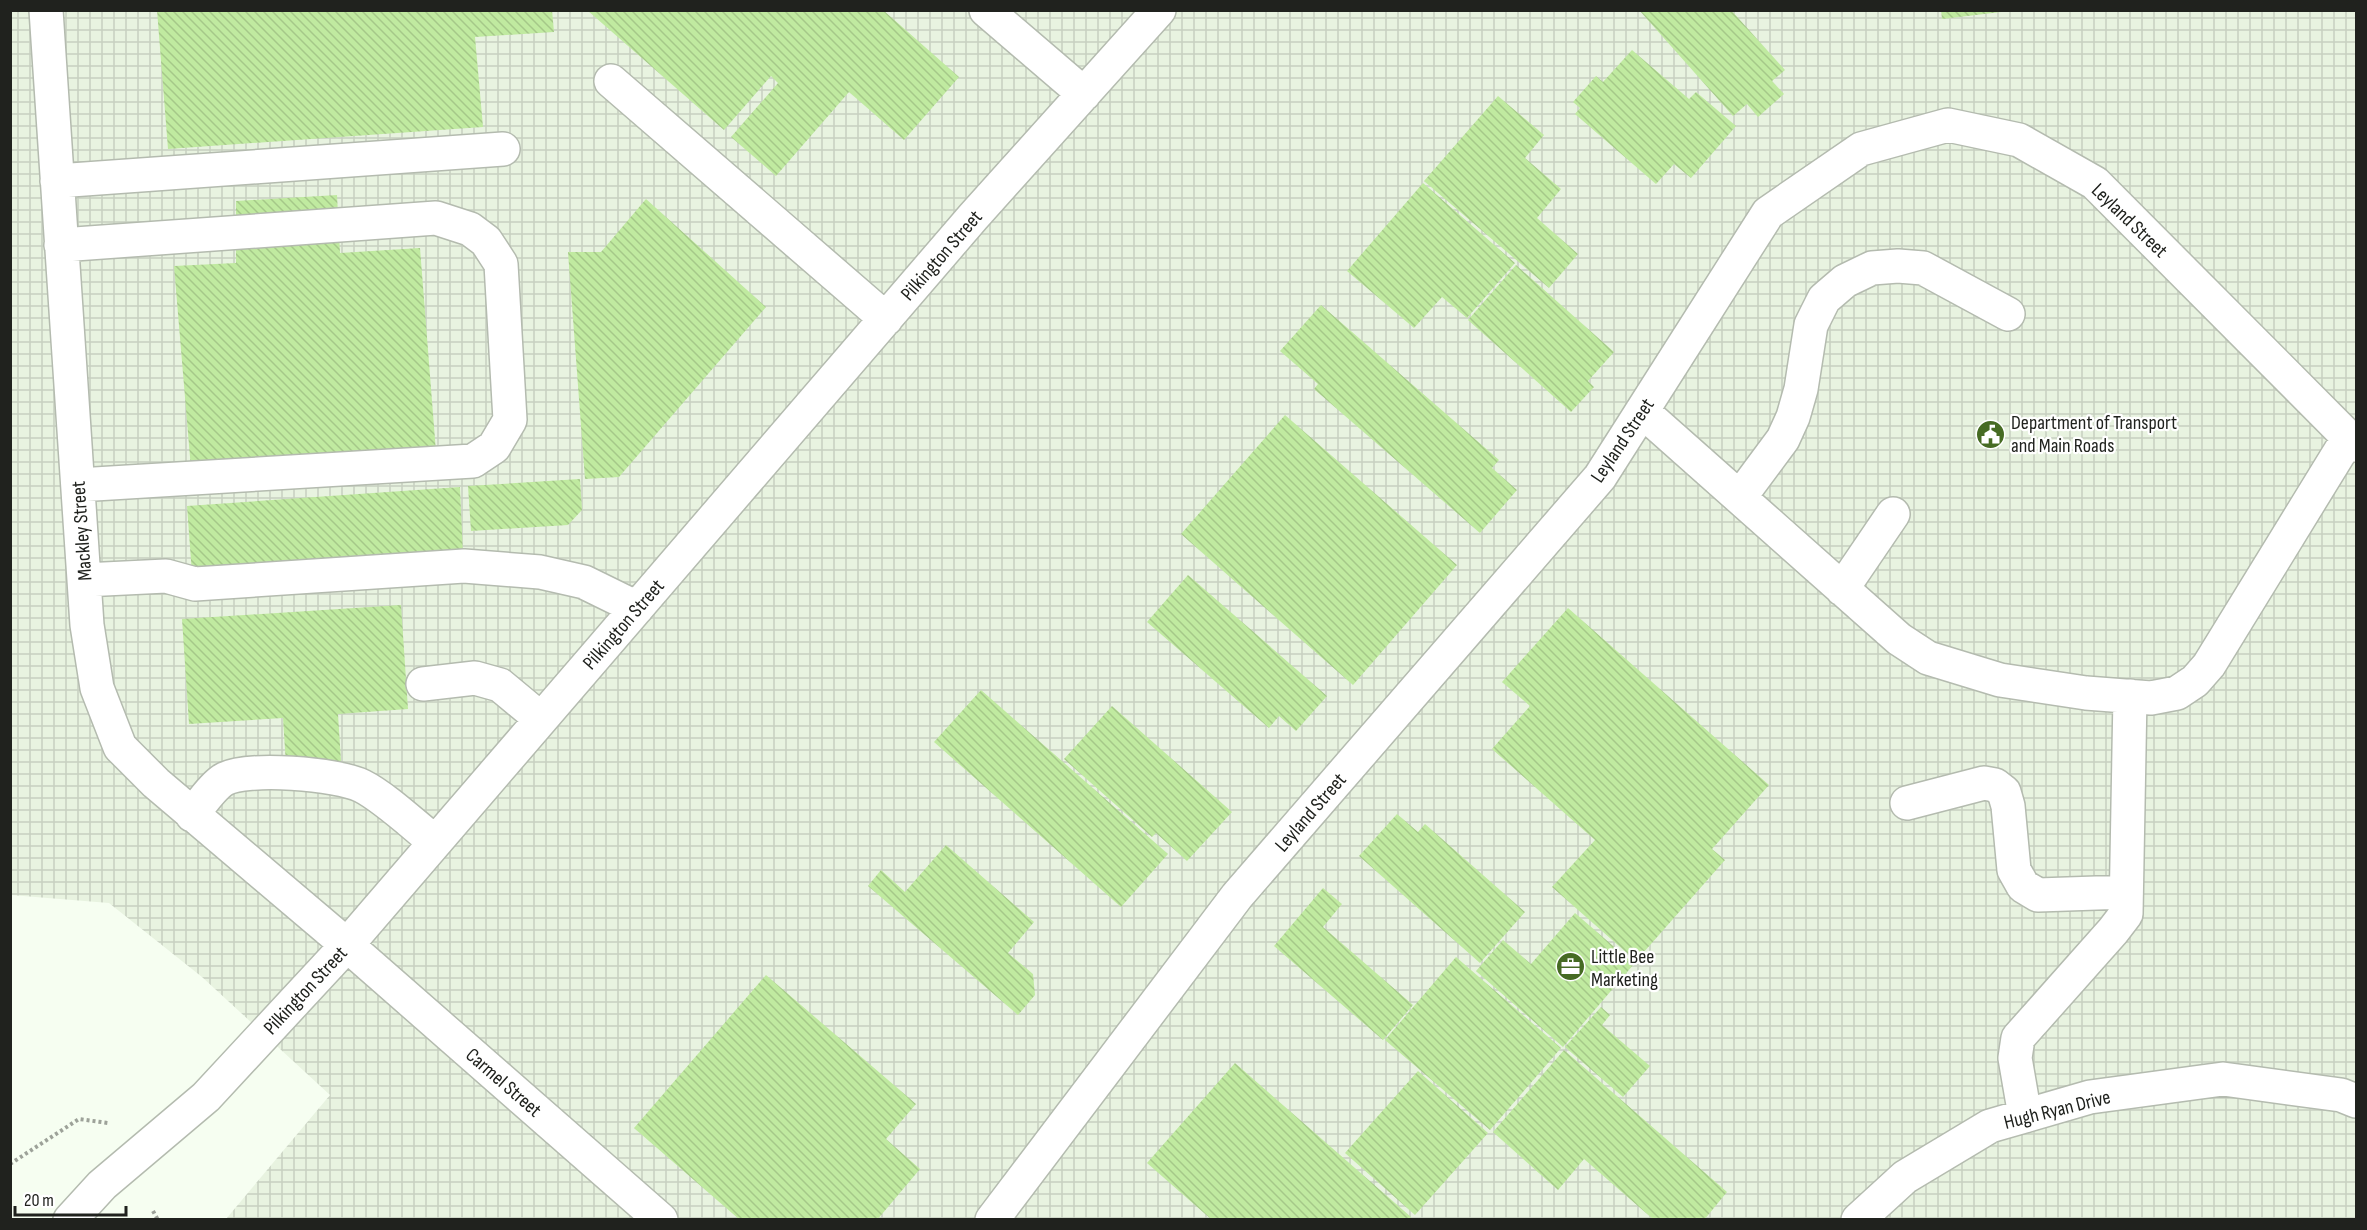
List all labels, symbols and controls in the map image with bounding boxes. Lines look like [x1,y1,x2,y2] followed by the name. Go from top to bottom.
[2086,179,2172,263] street label: Leyland Street
[896,206,988,306] street label: Pilkington Street
[1586,394,1660,487] street label: Leyland Street
[2011,411,2177,458] place label: Department of Transport and Main Roads
[1974,418,2006,450] public building icon: Department of Transport and Main Roads
[67,480,97,582] street label: Mackley Street
[578,575,670,675] street label: Pilkington Street
[1270,768,1351,857] street label: Leyland Street
[259,942,353,1040] street label: Pilkington Street
[1591,945,1658,992] place label: Little Bee Marketing
[1554,951,1586,983] office icon: Little Bee Marketing
[460,1043,546,1122] street label: Carmel Street
[2001,1085,2113,1135] street label: Hugh Ryan Drive
[15,1179,126,1217] scale bar
[24,1190,54,1211] text: 20 m

